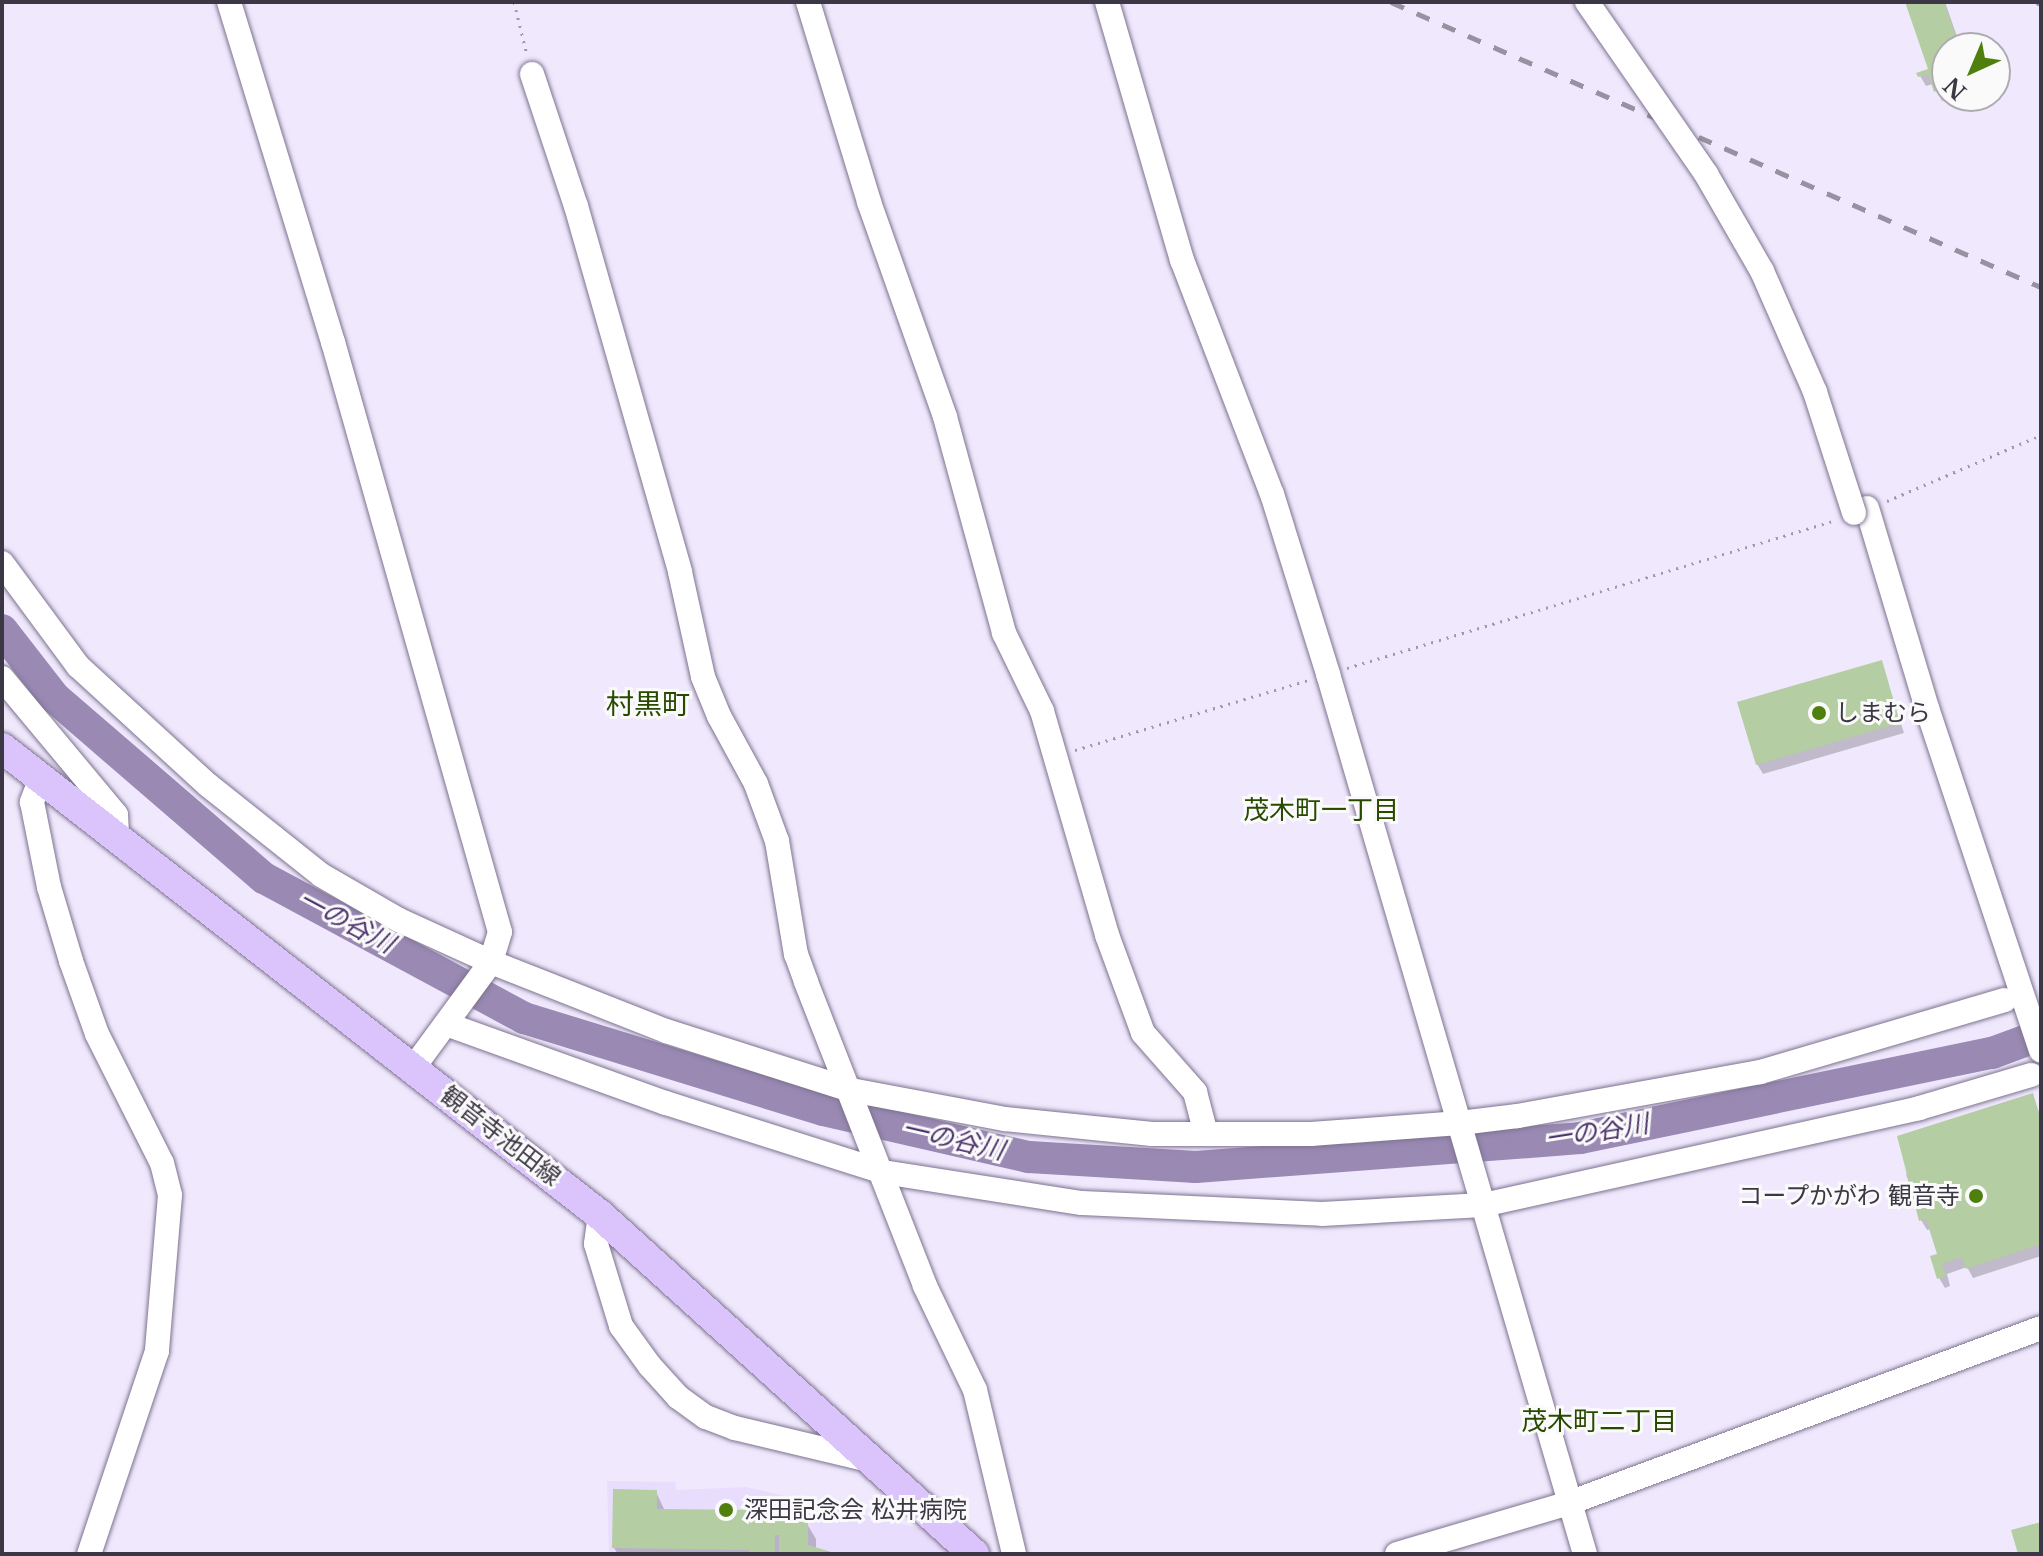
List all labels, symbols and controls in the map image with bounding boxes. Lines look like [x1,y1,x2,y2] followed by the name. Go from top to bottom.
[1931,32,2011,112] north arrow
[1939,71,1972,105] text: N
[606,688,690,722] district label: 村黒町
[1835,699,1931,727] place label: しまむら
[1810,704,1828,722] marker: しまむら
[1243,795,1399,827] district label: 茂木町一丁目
[293,884,399,960] water label: 一の谷川
[435,1080,567,1192] street label: 観音寺池田線
[1543,1108,1651,1156] water label: 一の谷川
[899,1113,1007,1167] water label: 一の谷川
[1737,1182,1960,1210] place label: コープかがわ 観音寺
[1967,1187,1985,1205] marker: コープかがわ 観音寺
[1521,1406,1677,1438] district label: 茂木町二丁目
[744,1496,967,1524] place label: 深田記念会 松井病院
[715,1499,737,1521] marker: 深田記念会 松井病院

